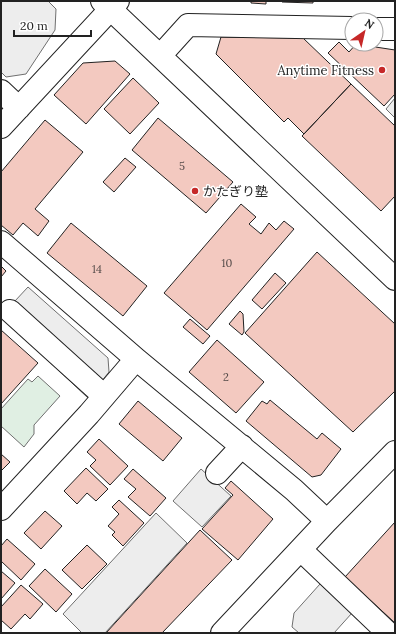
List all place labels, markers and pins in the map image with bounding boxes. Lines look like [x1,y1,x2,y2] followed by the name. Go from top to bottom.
[276,62,374,79] place label: Anytime Fitness
[377,65,387,75] marker: Anytime Fitness
[203,183,268,200] place label: かたぎり塾
[190,186,200,196] marker: かたぎり塾

